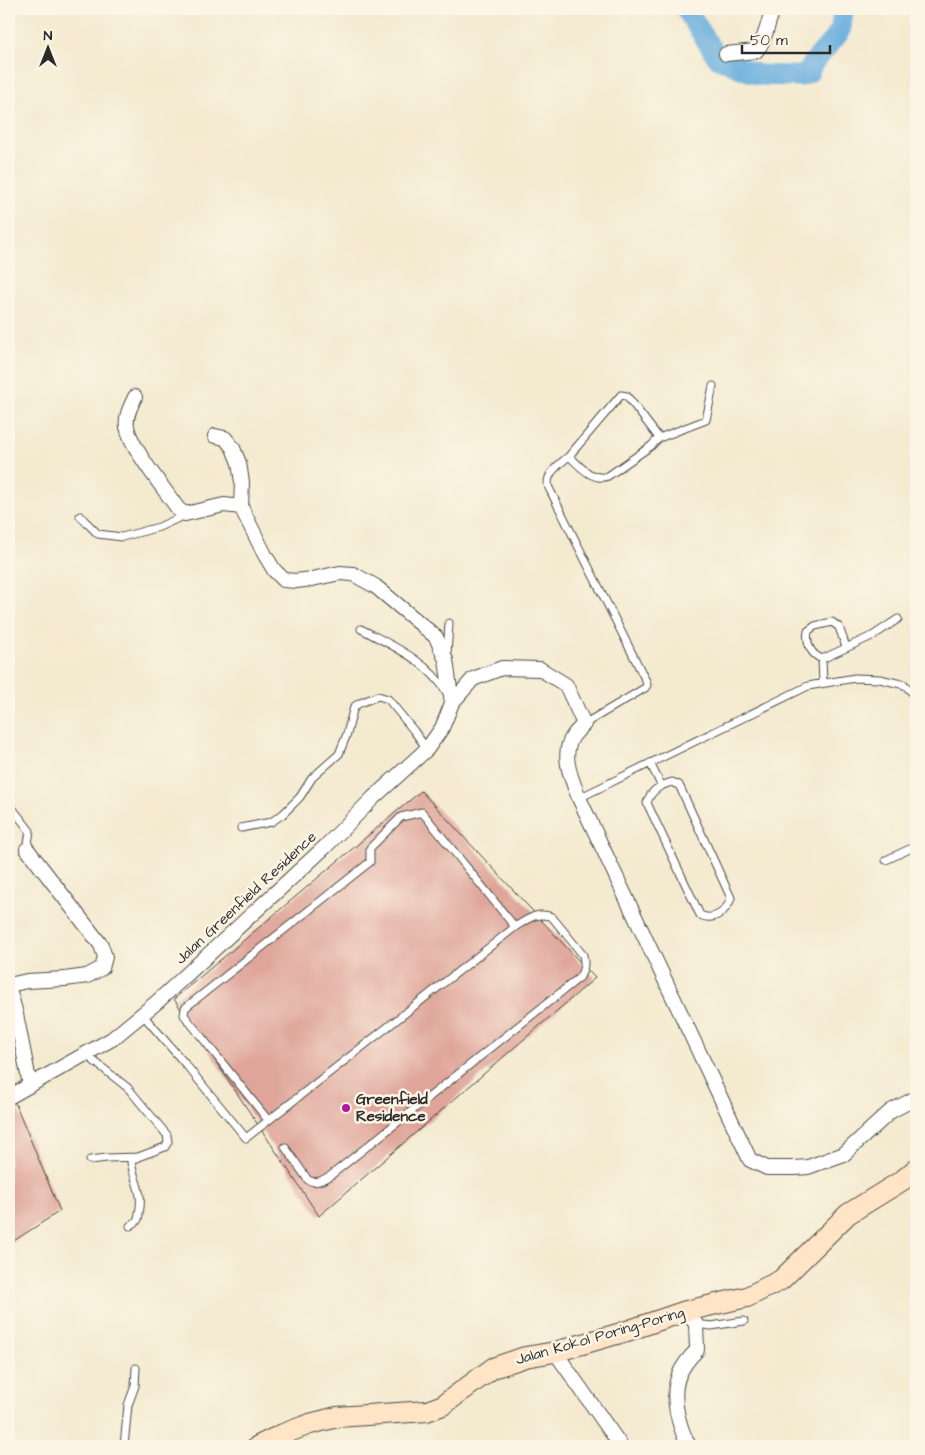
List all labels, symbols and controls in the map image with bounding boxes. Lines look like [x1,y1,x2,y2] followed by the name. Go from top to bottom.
[22,22,72,72] north arrow
[742,22,830,54] scale bar
[44,26,53,46] text: N
[750,30,788,51] text: 50 m
[171,827,321,969] street label: Jalan Greenfield Residence
[356,1089,428,1127] place label: Greenfield Residence
[340,1102,352,1114] marker: Greenfield Residence
[513,1302,687,1371] street label: Jalan Kokol Poring-Poring

